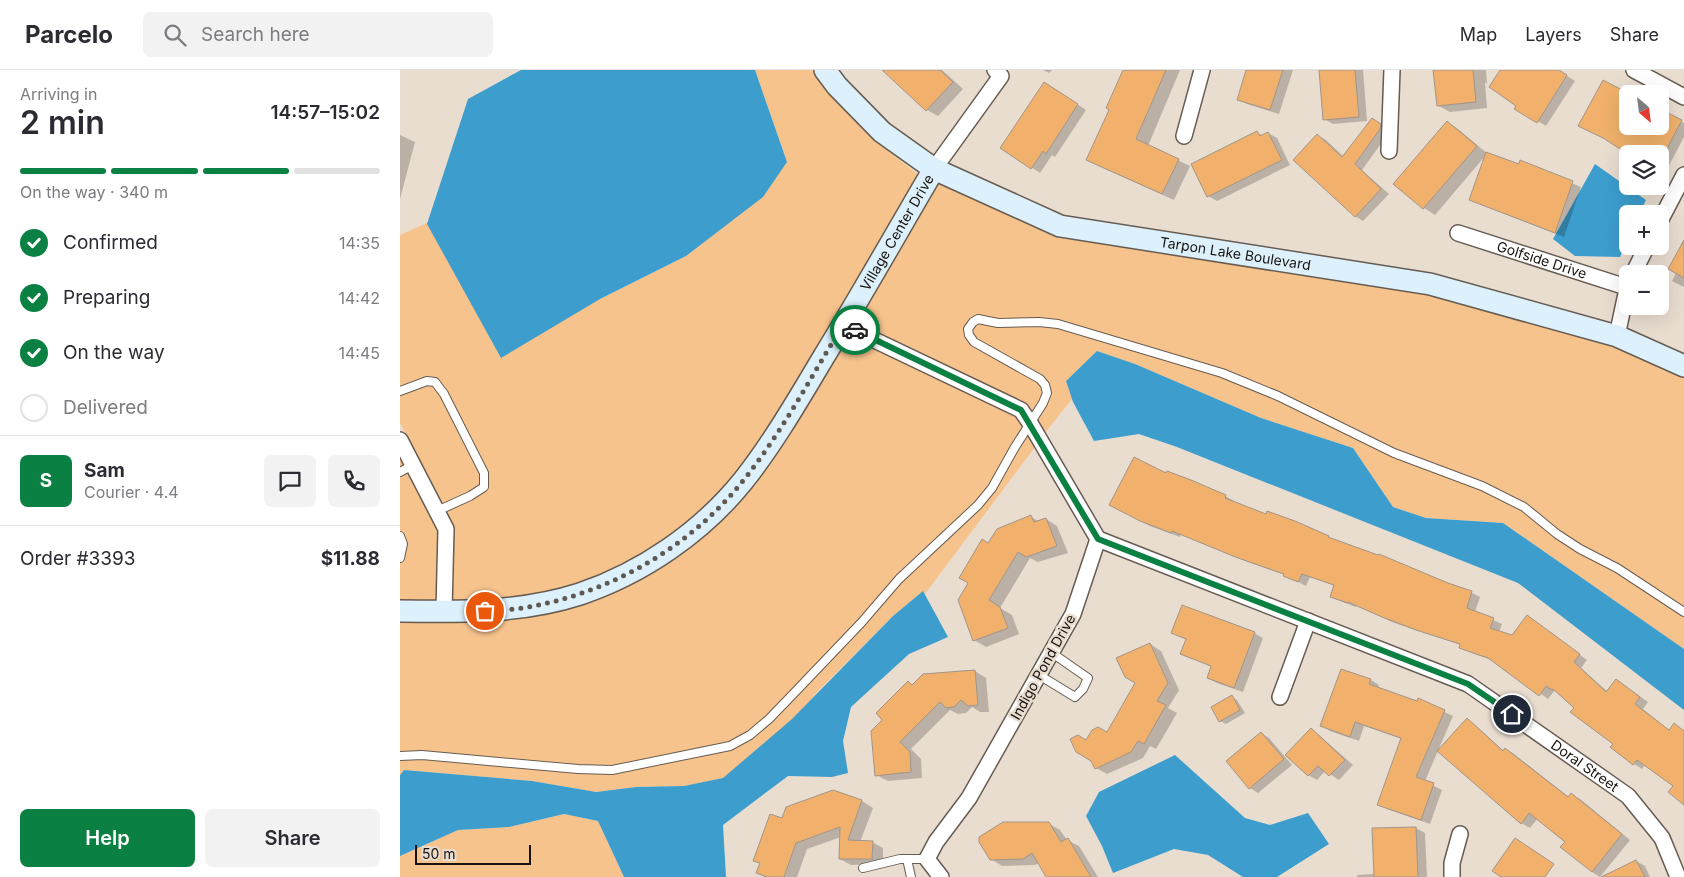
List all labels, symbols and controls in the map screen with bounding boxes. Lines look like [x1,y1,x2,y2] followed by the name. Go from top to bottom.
[143,12,493,57] search box
[25,20,113,49] text: Parcelo
[161,21,189,49] icon: search
[201,23,310,46] text: Search here
[1460,24,1497,45] text: Map
[1525,24,1582,45] text: Layers
[1610,24,1659,45] text: Share
[20,84,97,104] text: Arriving in
[1619,85,1669,135] north arrow
[1619,85,1669,315] map controls
[270,101,380,124] text: 14:57–15:02
[20,103,105,142] text: 2 min
[1619,145,1669,195] button: layers
[856,171,937,294] street label: Village Center Drive
[20,182,168,202] text: On the way · 340 m
[1619,205,1669,255] button: +
[20,229,48,257] icon: check
[63,231,158,254] text: Confirmed
[339,233,380,253] text: 14:35
[1159,233,1312,273] street label: Tarpon Lake Boulevard
[1495,237,1589,282] street label: Golfside Drive
[1619,265,1669,315] button: −
[20,284,48,312] icon: check
[63,286,150,309] text: Preparing
[338,288,380,308] text: 14:42
[830,305,880,355] courier
[841,316,869,344] icon: car
[20,339,48,367] icon: check
[63,341,165,364] text: On the way
[338,343,380,363] text: 14:45
[63,396,148,419] text: Delivered
[264,455,316,507] button: chat
[328,455,380,507] button: phone
[84,459,125,482] text: Sam
[40,469,52,492] text: S
[84,482,179,502] text: Courier · 4.4
[20,547,136,570] text: Order #3393
[321,547,380,570] text: $11.88
[464,590,506,632] pin
[471,597,499,625] icon: bag
[1007,611,1079,722] street label: Indigo Pond Drive
[1491,693,1533,735] pin
[1498,700,1526,728] icon: home
[1548,736,1622,795] street label: Doral Street
[20,809,195,867] button: Help
[205,809,380,867] button: Share
[415,842,531,865] scale bar
[422,845,456,862] text: 50 m

